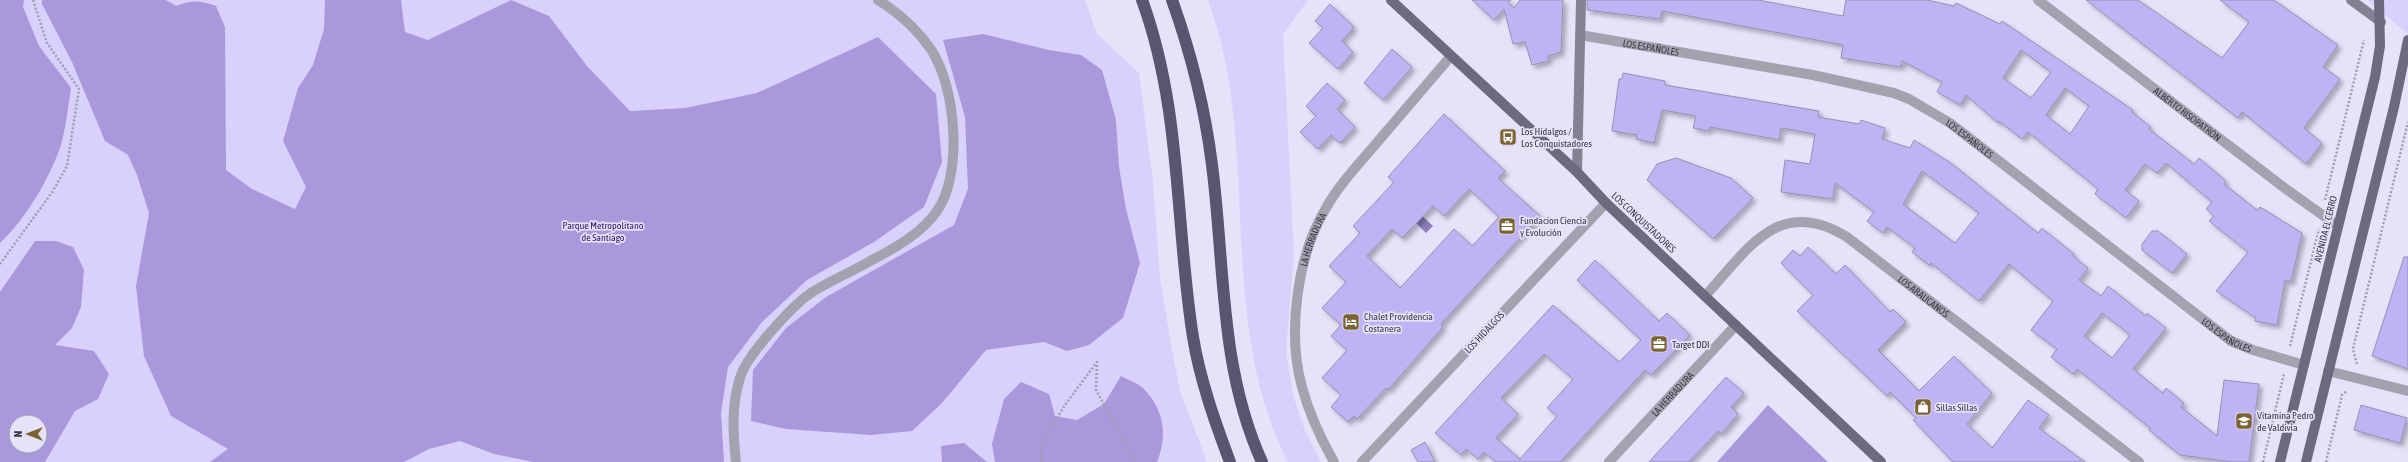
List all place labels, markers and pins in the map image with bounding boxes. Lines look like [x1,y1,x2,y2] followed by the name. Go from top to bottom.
[1521,126,1592,149] place label: Los Hidalgos / Los Conquistadores
[1498,127,1518,147] bus stop icon: Los Hidalgos / Los Conquistadores
[1520,215,1587,238] place label: Fundacion Ciencia y Evolución
[1497,216,1517,236] office icon: Fundacion Ciencia y Evolución
[1364,311,1433,334] place label: Chalet Providencia Costanera
[1341,312,1361,332] hotel icon: Chalet Providencia Costanera
[1649,334,1669,354] office icon: Target DDI
[1672,339,1710,350] place label: Target DDI
[1913,397,1933,417] shop icon: Sillas Sillas
[1936,402,1978,413] place label: Sillas Sillas
[2257,410,2314,433] place label: Vitamina Pedro de Valdivia
[2234,411,2254,431] school or university icon: Vitamina Pedro de Valdivia

